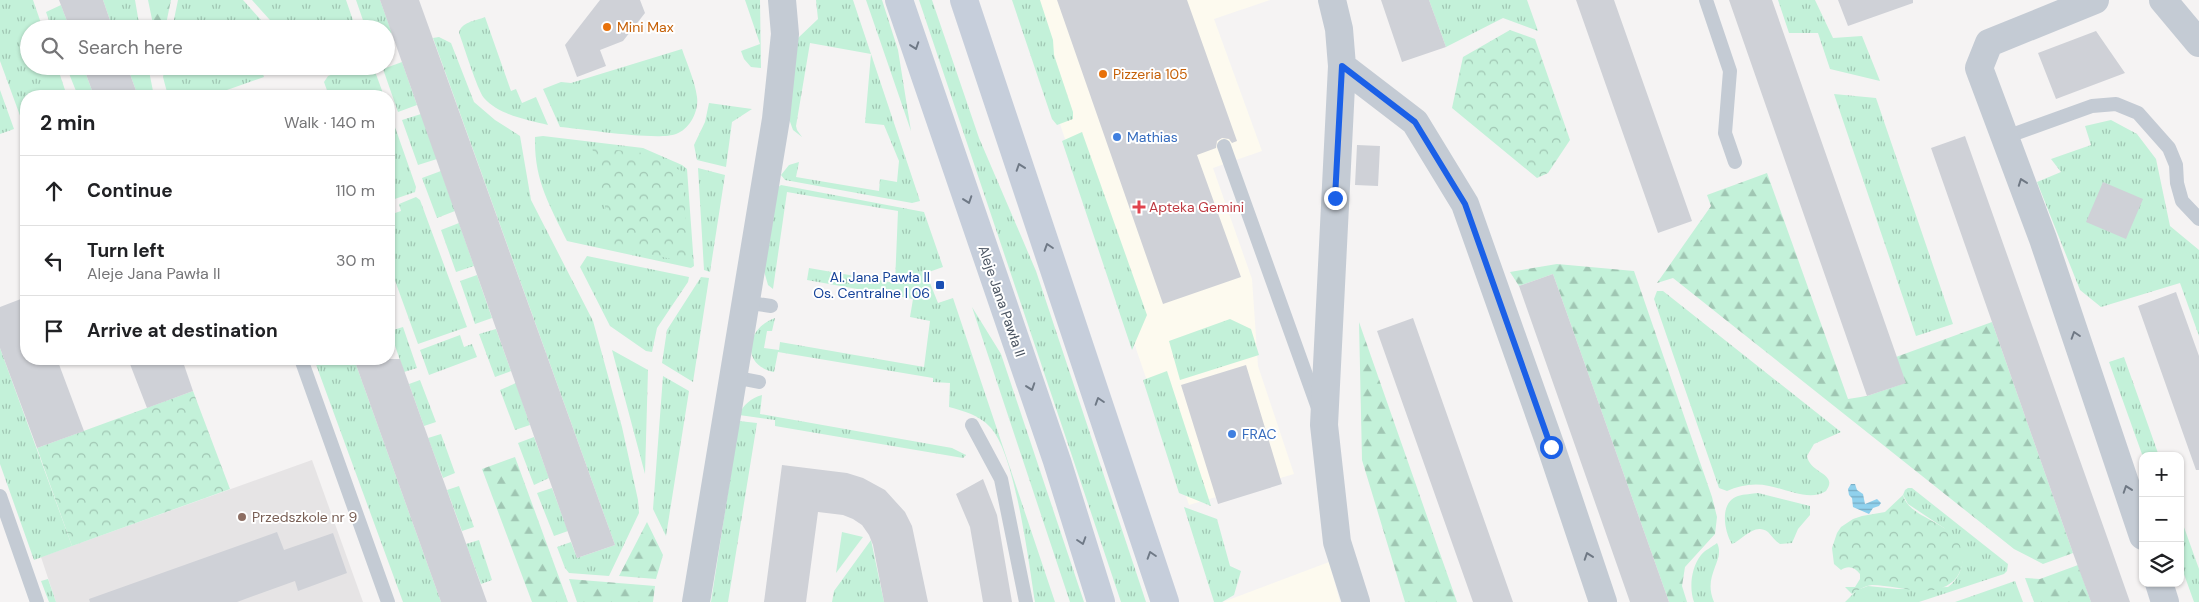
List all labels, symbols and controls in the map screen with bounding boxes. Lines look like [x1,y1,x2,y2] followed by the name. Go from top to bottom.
[617,18,674,36] place label: Mini Max
[20,20,395,75] search box
[601,21,613,33] marker: Mini Max
[38,34,66,62] icon: search
[78,35,183,60] text: Search here
[909,41,919,50] one-way arrow
[1113,65,1188,83] place label: Pizzeria 105
[1097,68,1109,80] marker: Pizzeria 105
[40,109,96,137] text: 2 min
[284,112,375,133] text: Walk · 140 m
[1127,128,1178,146] place label: Mathias
[1111,131,1123,143] marker: Mathias
[1016,163,1026,171] one-way arrow
[40,177,68,205] icon: ahead
[87,178,173,203] text: Continue
[2018,178,2028,186] one-way arrow
[336,180,375,201] text: 110 m
[1324,187,1347,210] route end
[962,195,972,204] one-way arrow
[1149,198,1244,216] place label: Apteka Gemini
[1133,201,1145,213] marker: Apteka Gemini
[87,238,165,263] text: Turn left
[974,243,1030,359] street label: Aleje Jana Pawła II
[1043,243,1053,252] one-way arrow
[40,247,68,275] icon: left
[336,250,375,271] text: 30 m
[87,263,221,284] text: Aleje Jana Pawła II
[813,268,930,302] place label: Al. Jana Pawła II Os. Centralne I 06
[934,279,946,291] marker: Al. Jana Pawła II Os. Centralne I 06
[40,317,68,345] icon: arrive
[87,318,278,343] text: Arrive at destination
[2071,332,2081,340] one-way arrow
[1025,382,1035,391] one-way arrow
[1095,398,1105,406] one-way arrow
[1242,425,1277,443] place label: FRAC
[1226,428,1238,440] marker: FRAC
[1540,436,1563,459] route start
[2139,452,2184,587] map controls
[2139,452,2184,497] button: +
[2123,486,2133,494] one-way arrow
[2139,497,2184,542] button: −
[252,508,357,526] place label: Przedszkole nr 9
[236,511,248,523] marker: Przedszkole nr 9
[1076,537,1086,545] one-way arrow
[2139,542,2184,587] button: layers
[1146,552,1156,560] one-way arrow
[1583,552,1593,560] one-way arrow

